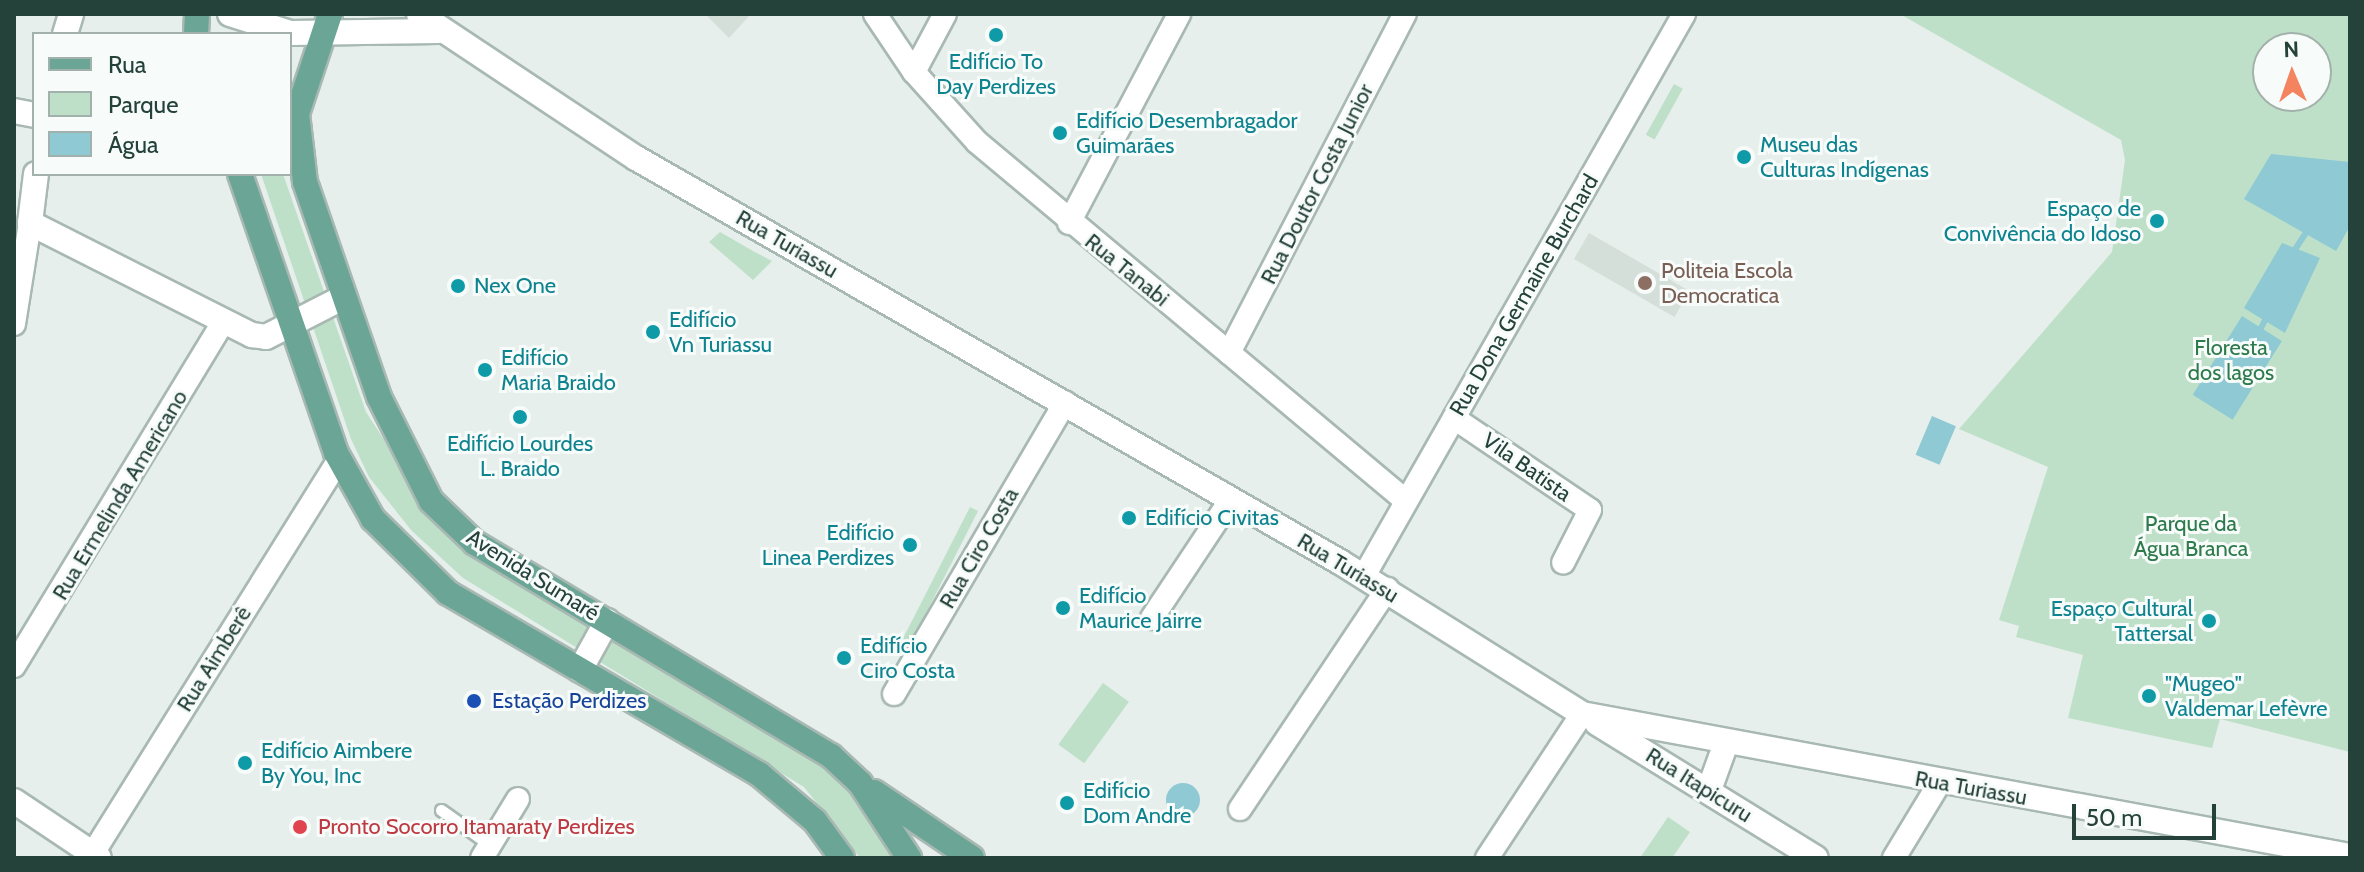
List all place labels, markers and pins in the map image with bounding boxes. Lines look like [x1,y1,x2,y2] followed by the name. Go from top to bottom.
[987,26,1005,44] marker: Edifício To Day Perdizes
[936,48,1056,100] place label: Edifício To Day Perdizes
[1076,107,1297,158] place label: Edifício Desembragador Guimarães
[1051,124,1069,142] marker: Edifício Desembragador Guimarães
[1760,131,1929,182] place label: Museu das Culturas Indígenas
[1735,148,1753,166] marker: Museu das Culturas Indígenas
[1944,195,2141,246] place label: Espaço de Convivência do Idoso
[2148,212,2166,230] marker: Espaço de Convivência do Idoso
[1661,257,1793,308] place label: Politeia Escola Democratica
[474,273,556,299] place label: Nex One
[1636,274,1654,292] marker: Politeia Escola Democratica
[449,277,467,295] marker: Nex One
[669,306,772,358] place label: Edifício Vn Turiassu
[644,323,662,341] marker: Edifício Vn Turiassu
[501,344,616,396] place label: Edifício Maria Braido
[476,361,494,379] marker: Edifício Maria Braido
[511,408,529,426] marker: Edifício Lourdes L. Braido
[447,430,593,482] place label: Edifício Lourdes L. Braido
[1145,505,1279,531] place label: Edifício Civitas
[1120,509,1138,527] marker: Edifício Civitas
[762,519,894,570] place label: Edifício Linea Perdizes
[901,536,919,554] marker: Edifício Linea Perdizes
[1079,582,1202,634] place label: Edifício Maurice Jairre
[2051,595,2193,646] place label: Espaço Cultural Tattersal
[1054,599,1072,617] marker: Edifício Maurice Jairre
[2200,612,2218,630] marker: Espaço Cultural Tattersal
[860,632,955,684] place label: Edifício Ciro Costa
[835,649,853,667] marker: Edifício Ciro Costa
[2165,670,2327,722] place label: "Mugeo" Valdemar Lefèvre
[2140,687,2158,705] marker: "Mugeo" Valdemar Lefèvre
[492,688,646,714] place label: Estação Perdizes
[463,690,485,712] marker: Estação Perdizes
[261,737,412,788] place label: Edifício Aimbere By You, Inc
[236,754,254,772] marker: Edifício Aimbere By You, Inc
[1083,777,1191,828] place label: Edifício Dom Andre
[1058,794,1076,812] marker: Edifício Dom Andre
[318,814,635,840] place label: Pronto Socorro Itamaraty Perdizes
[289,816,311,838] marker: Pronto Socorro Itamaraty Perdizes

